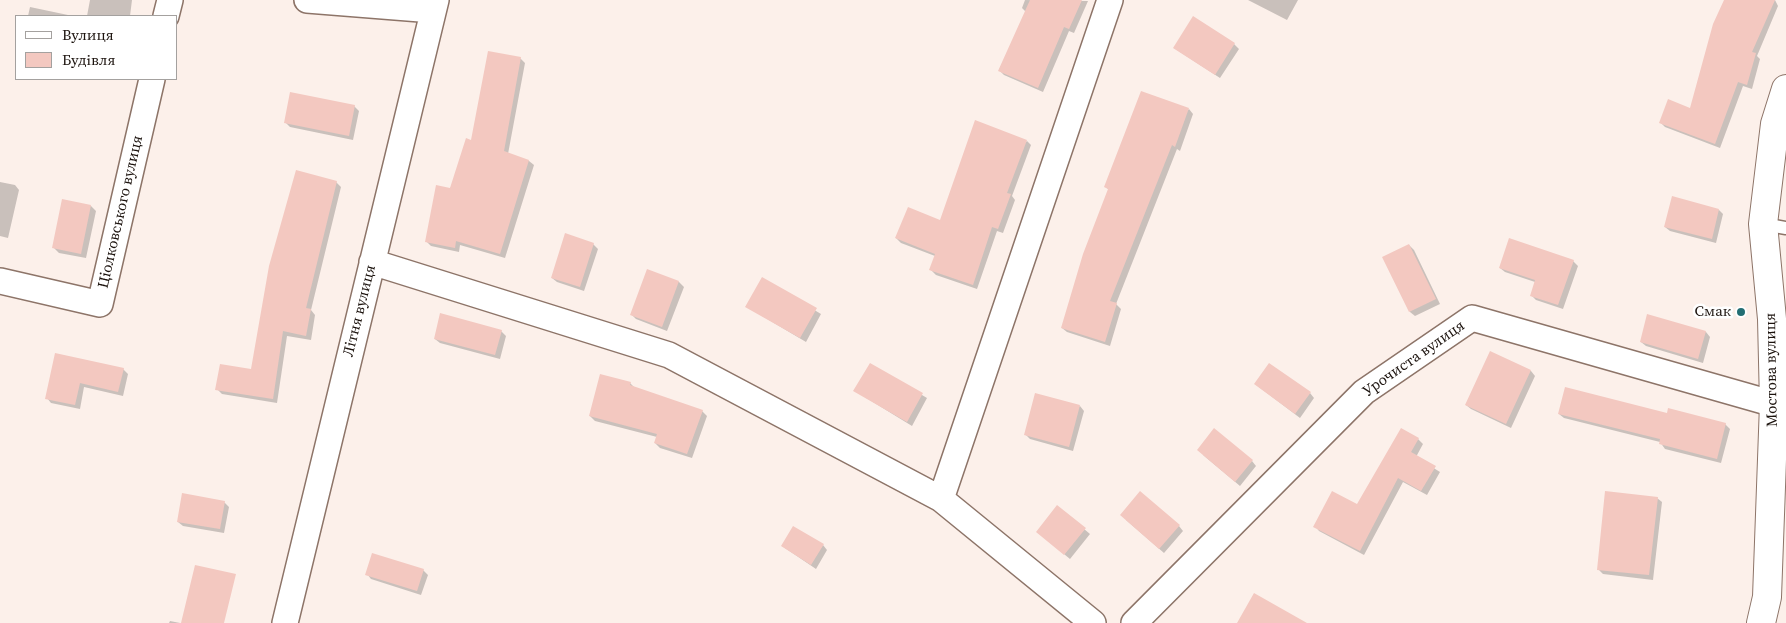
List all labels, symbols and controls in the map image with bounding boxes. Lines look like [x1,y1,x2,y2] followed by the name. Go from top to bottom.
[15,15,178,80] legend
[62,24,114,45] text: Вулиця
[62,49,115,70] text: Будівля
[95,134,147,290] street label: Ціолковського вулиця
[340,263,380,359] street label: Літня вулиця
[1695,303,1731,321] place label: Смак
[1735,306,1747,318] marker: Смак
[1762,313,1782,427] street label: Мостова вулиця
[1360,317,1468,401] street label: Урочиста вулиця

